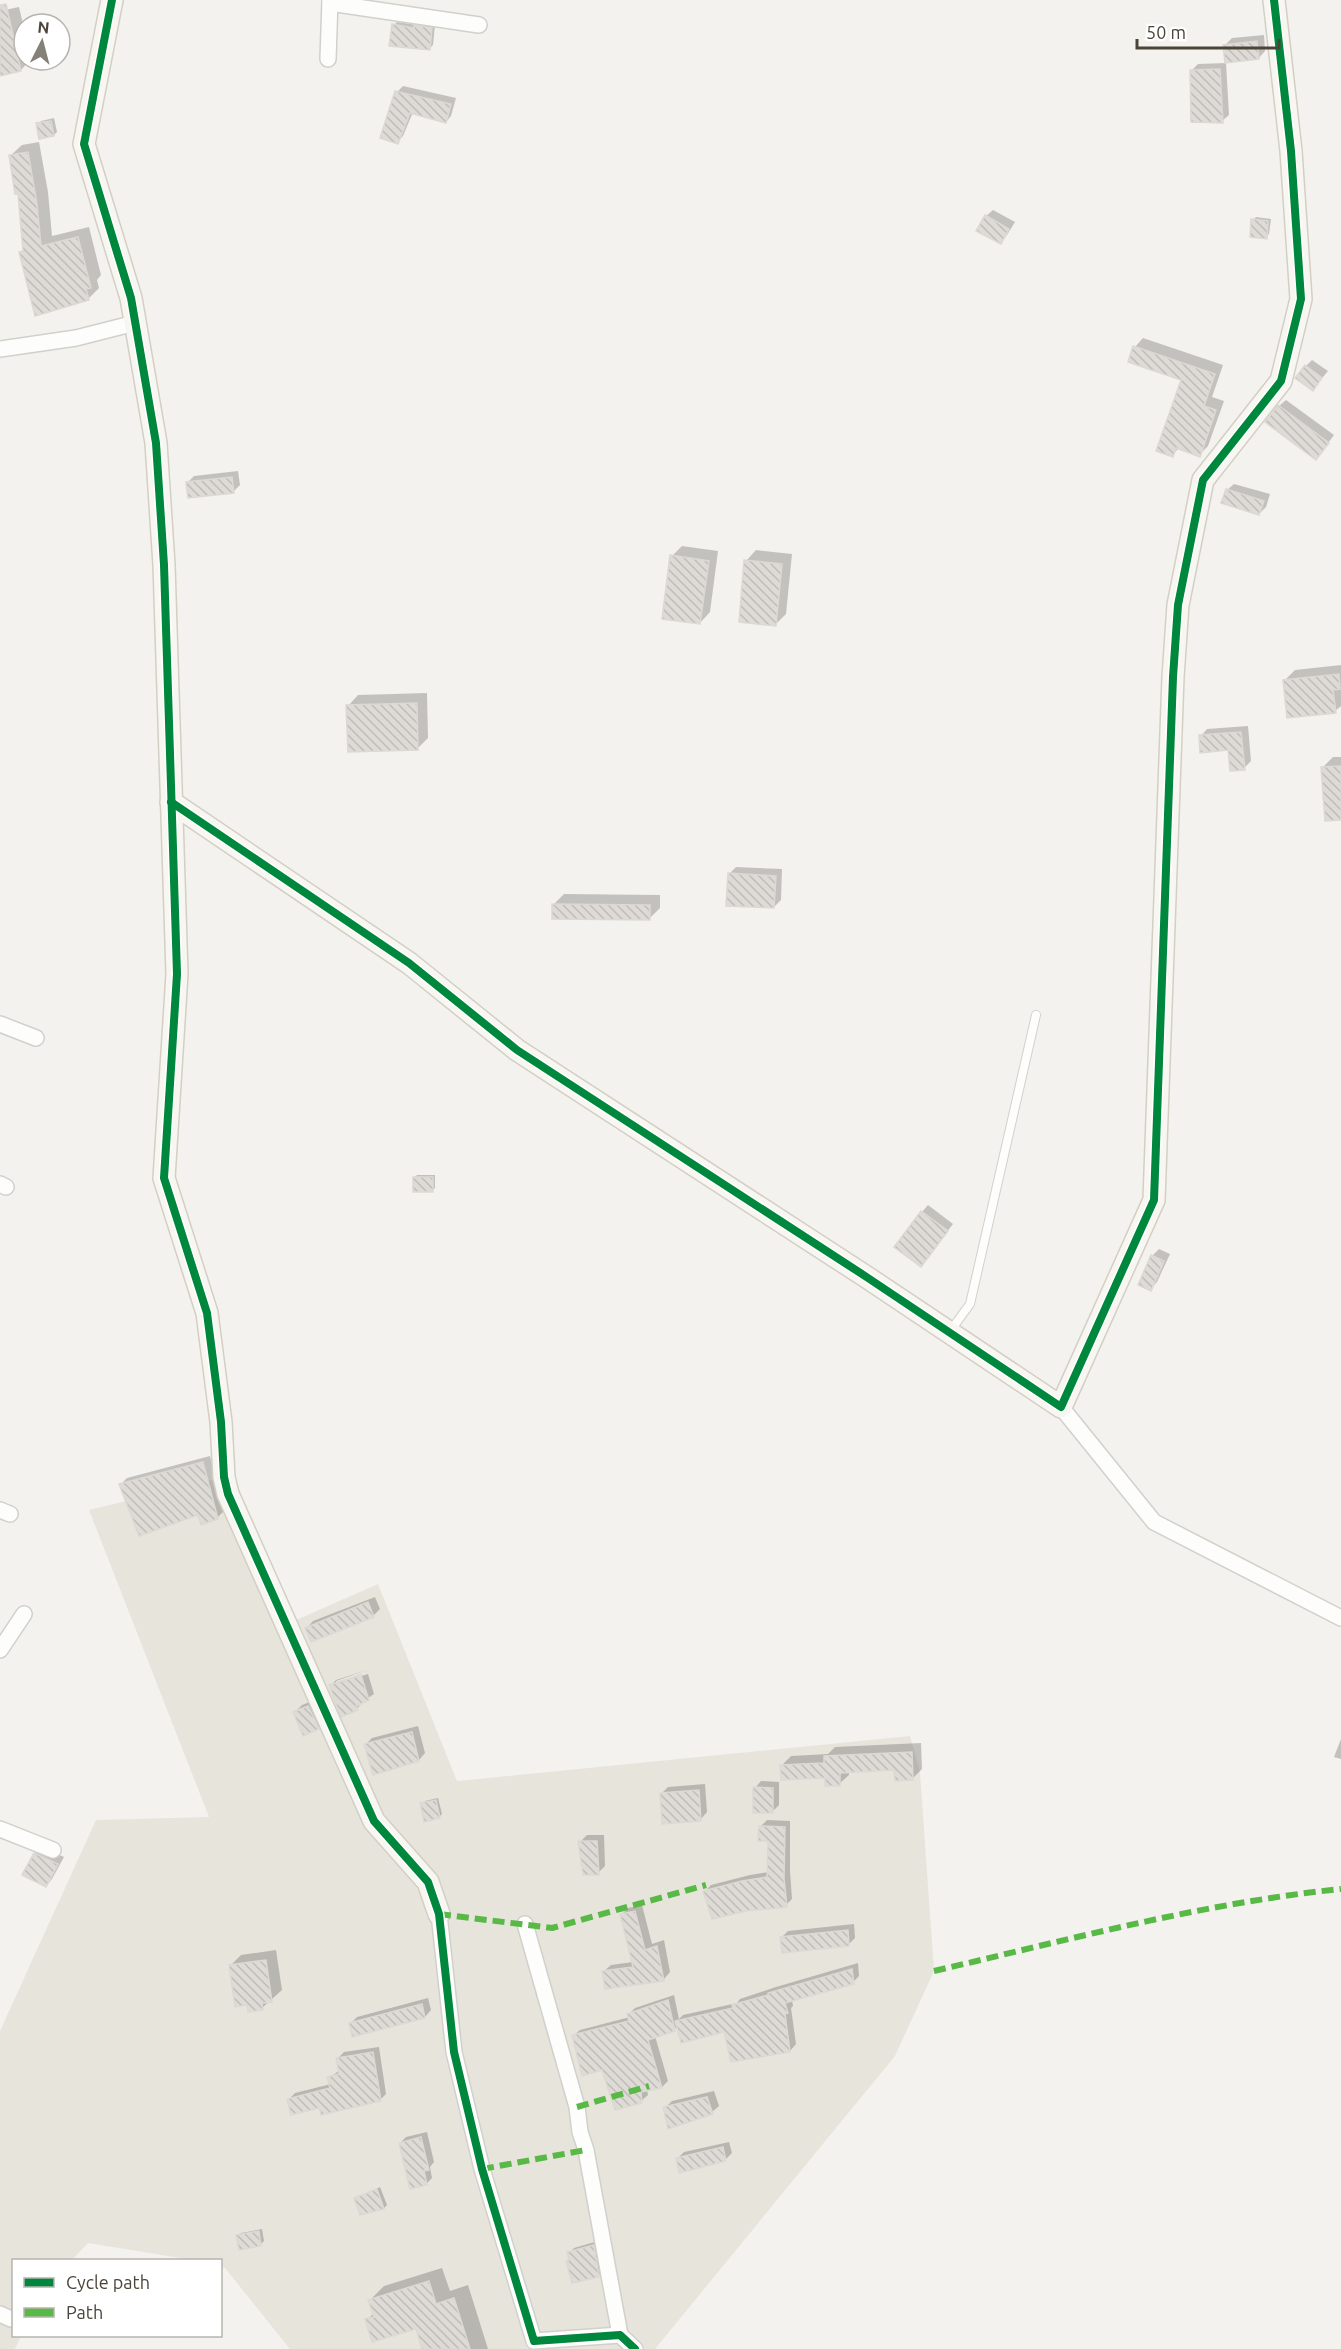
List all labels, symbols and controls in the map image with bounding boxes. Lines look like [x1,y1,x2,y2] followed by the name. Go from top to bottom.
[12,12,72,72] north arrow
[1137,12,1280,50] scale bar
[37,18,50,37] text: N
[1146,22,1186,42] text: 50 m
[12,2259,222,2337] legend
[66,2272,150,2292] text: Cycle path
[66,2302,103,2322] text: Path

